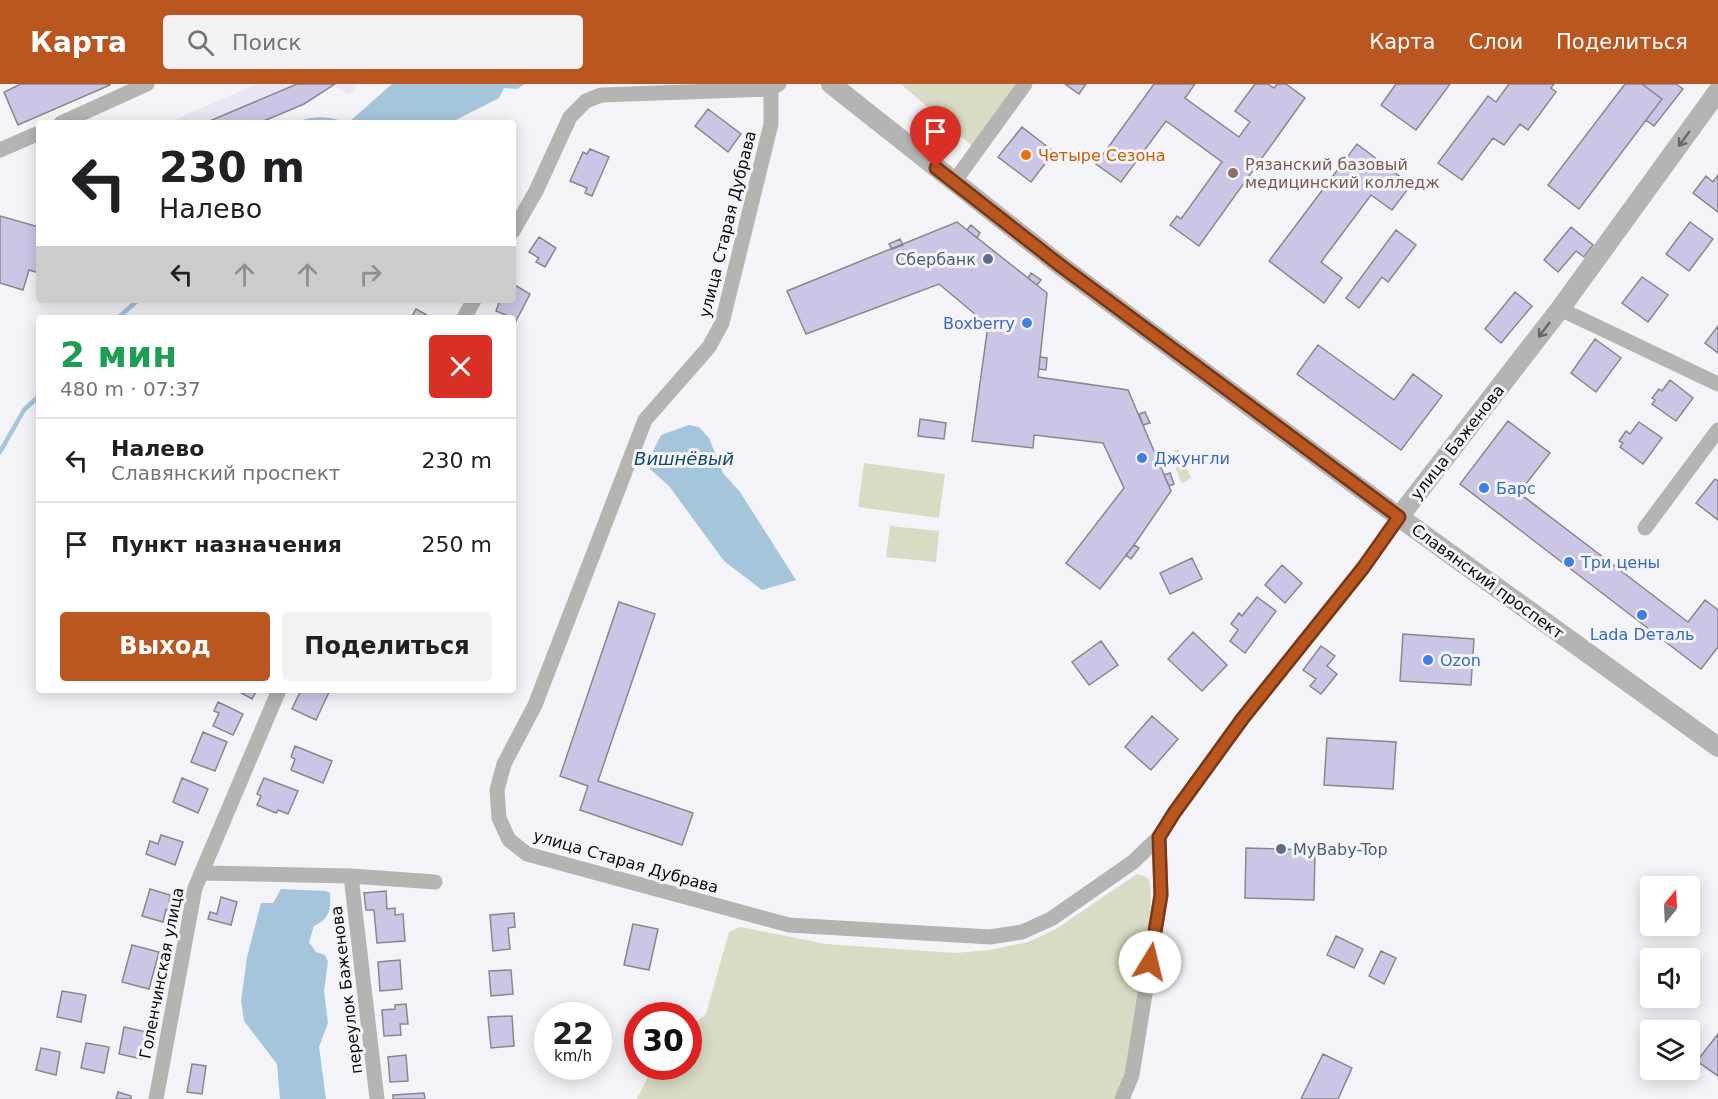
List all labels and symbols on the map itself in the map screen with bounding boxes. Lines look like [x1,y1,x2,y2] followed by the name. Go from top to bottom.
[910,106,961,168] pin
[695,129,760,320] street label: улица Старая Дубрава
[1678,130,1690,146] one-way arrow
[1038,146,1165,165] place label: Четыре Сезона
[1019,148,1033,162] marker: Четыре Сезона
[1245,155,1440,192] place label: Рязанский базовый медицинский колледж
[1226,166,1240,180] marker: Рязанский базовый медицинский колледж
[895,250,976,269] place label: Сбербанк
[981,252,995,266] marker: Сбербанк
[943,314,1015,333] place label: Boxberry
[1020,316,1034,330] marker: Boxberry
[1537,321,1550,337] one-way arrow
[1407,381,1508,503] street label: улица Баженова
[634,448,734,469] water label: Вишнёвый
[1154,449,1230,468] place label: Джунгли
[1135,451,1149,465] marker: Джунгли
[1496,479,1536,498] place label: Барс
[1477,481,1491,495] marker: Барс
[1408,520,1568,643] street label: Славянский проспект
[1580,553,1660,572] place label: Три цены
[1562,555,1576,569] marker: Три цены
[1635,608,1649,622] marker: Lada Dеталь
[1590,625,1694,644] place label: Lada Dеталь
[1440,651,1481,670] place label: Ozon
[1421,653,1435,667] marker: Ozon
[531,826,721,897] street label: улица Старая Дубрава
[1293,840,1388,859] place label: MyBaby-Top
[1274,842,1288,856] marker: MyBaby-Top
[1640,876,1700,936] north arrow
[136,886,187,1060] street label: Голенчинская улица
[327,905,366,1075] street label: переулок Баженова
[1118,930,1182,994] position arrow
[624,1002,702,1080] speed limit sign: 30

